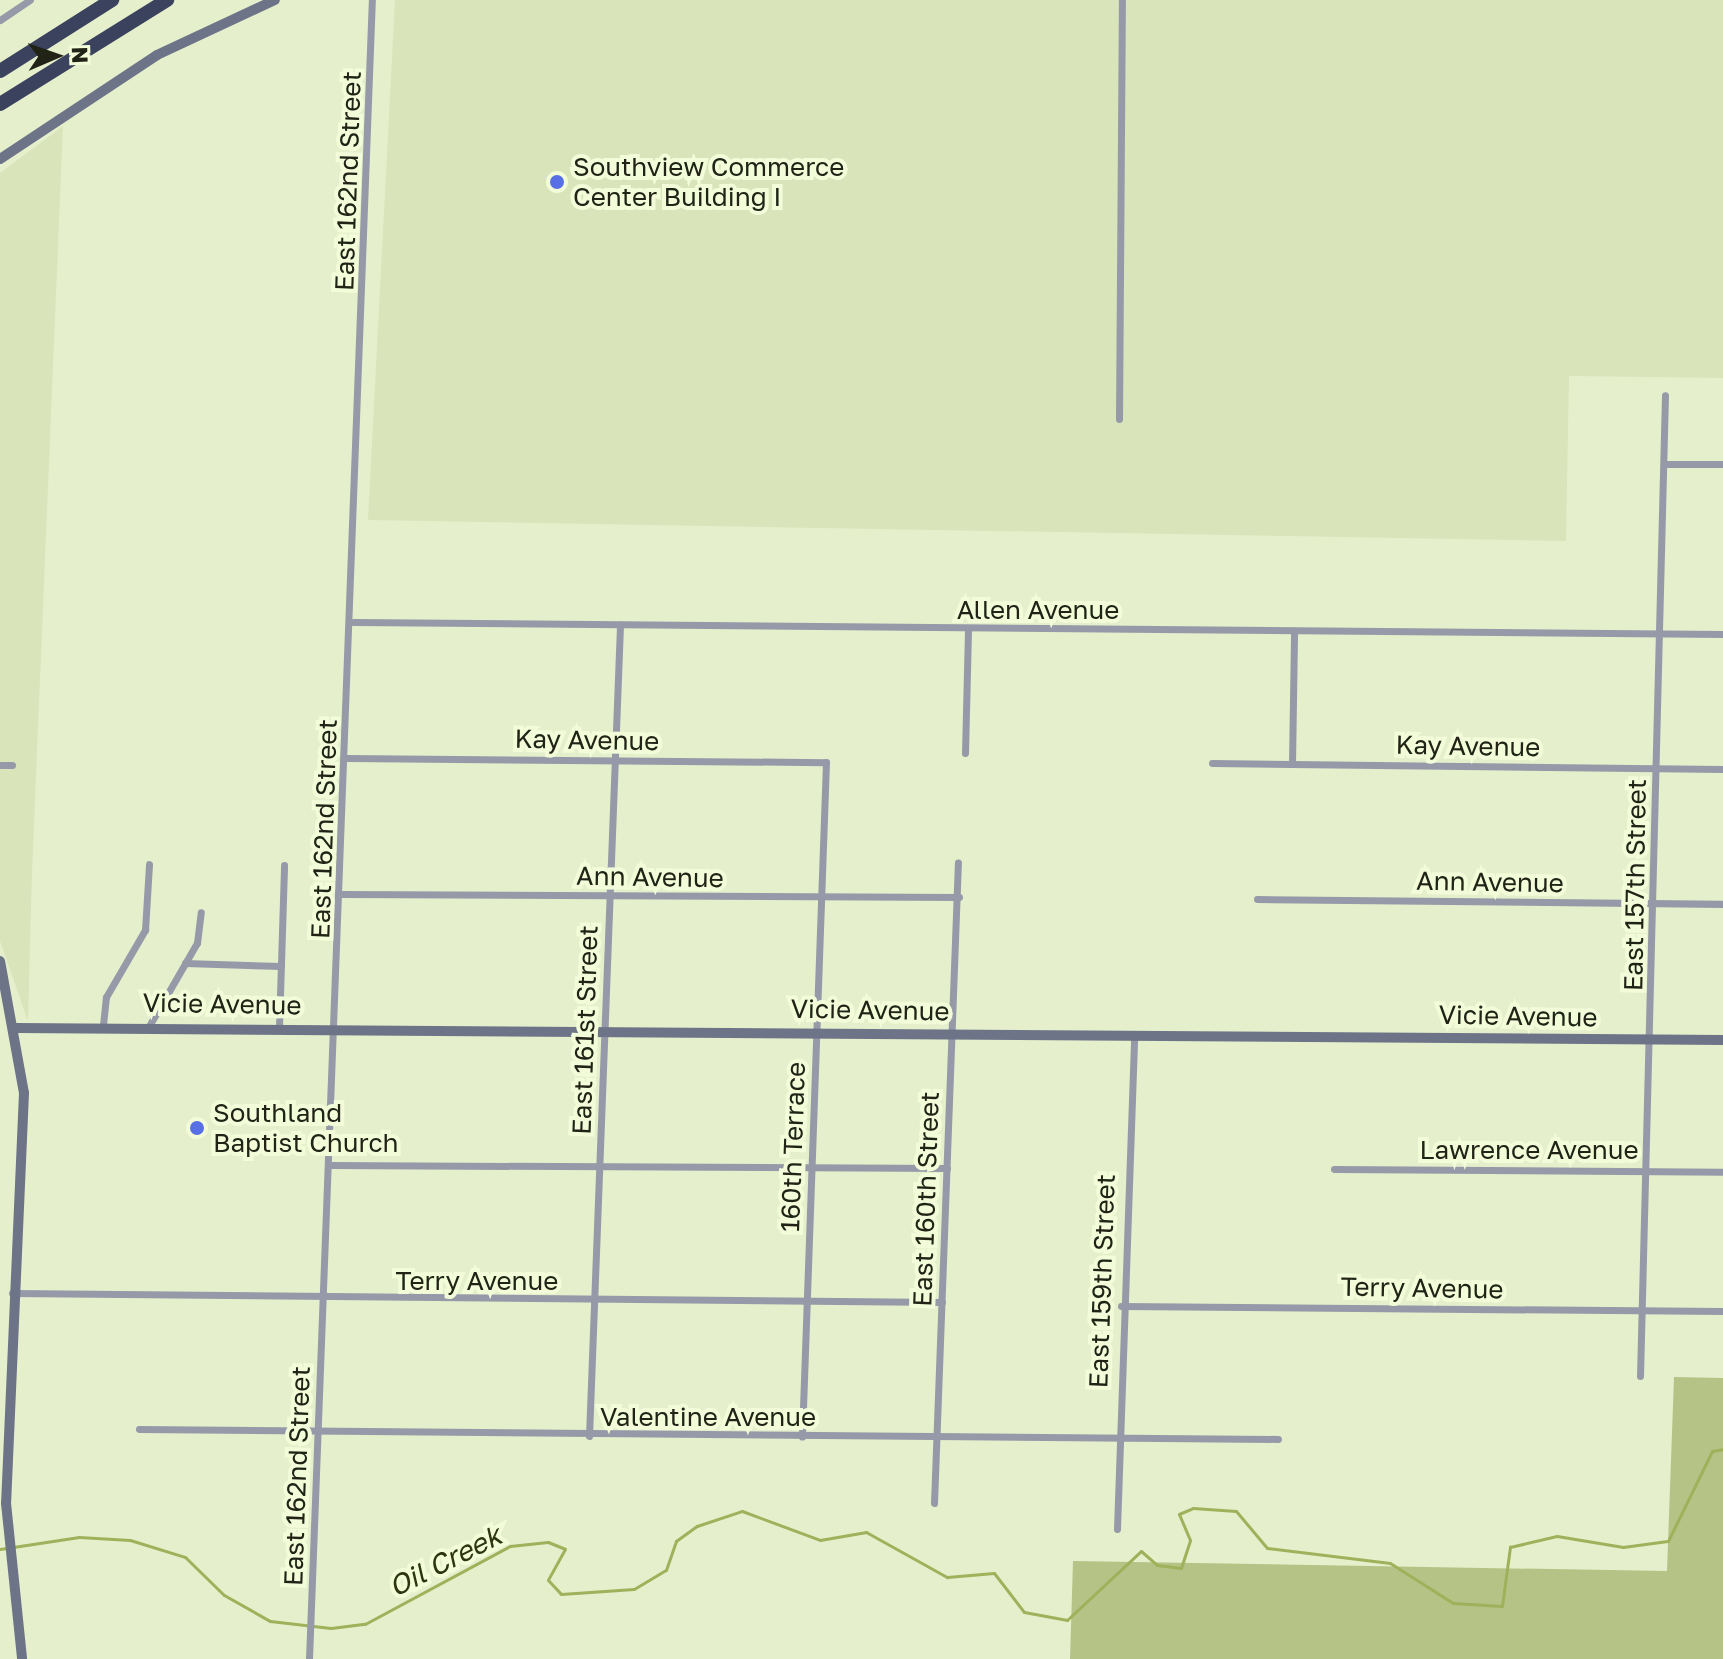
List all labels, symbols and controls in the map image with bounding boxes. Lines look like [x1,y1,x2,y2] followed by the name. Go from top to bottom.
[16,16,96,96] north arrow
[67,46,94,64] text: N
[329,71,367,291] street label: East 162nd Street
[573,151,844,212] place label: Southview Commerce Center Building I
[548,173,566,191] marker: Southview Commerce Center Building I
[957,594,1119,626] street label: Allen Avenue
[305,719,343,939] street label: East 162nd Street
[514,723,660,757] street label: Kay Avenue
[1395,729,1541,763] street label: Kay Avenue
[1618,779,1652,991] street label: East 157th Street
[576,860,724,894] street label: Ann Avenue
[1416,865,1564,899] street label: Ann Avenue
[566,925,604,1135] street label: East 161st Street
[142,987,302,1021] street label: Vicie Avenue
[790,993,950,1027] street label: Vicie Avenue
[1438,999,1598,1033] street label: Vicie Avenue
[774,1061,812,1233] street label: 160th Terrace
[907,1091,945,1307] street label: East 160th Street
[213,1097,399,1158] place label: Southland Baptist Church
[188,1119,206,1137] marker: Southland Baptist Church
[1419,1134,1639,1166] street label: Lawrence Avenue
[1083,1173,1121,1389] street label: East 159th Street
[396,1265,558,1297] street label: Terry Avenue
[1340,1271,1504,1305] street label: Terry Avenue
[278,1366,316,1586] street label: East 162nd Street
[600,1401,816,1433] street label: Valentine Avenue
[383,1518,507,1604] water label: Oil Creek

